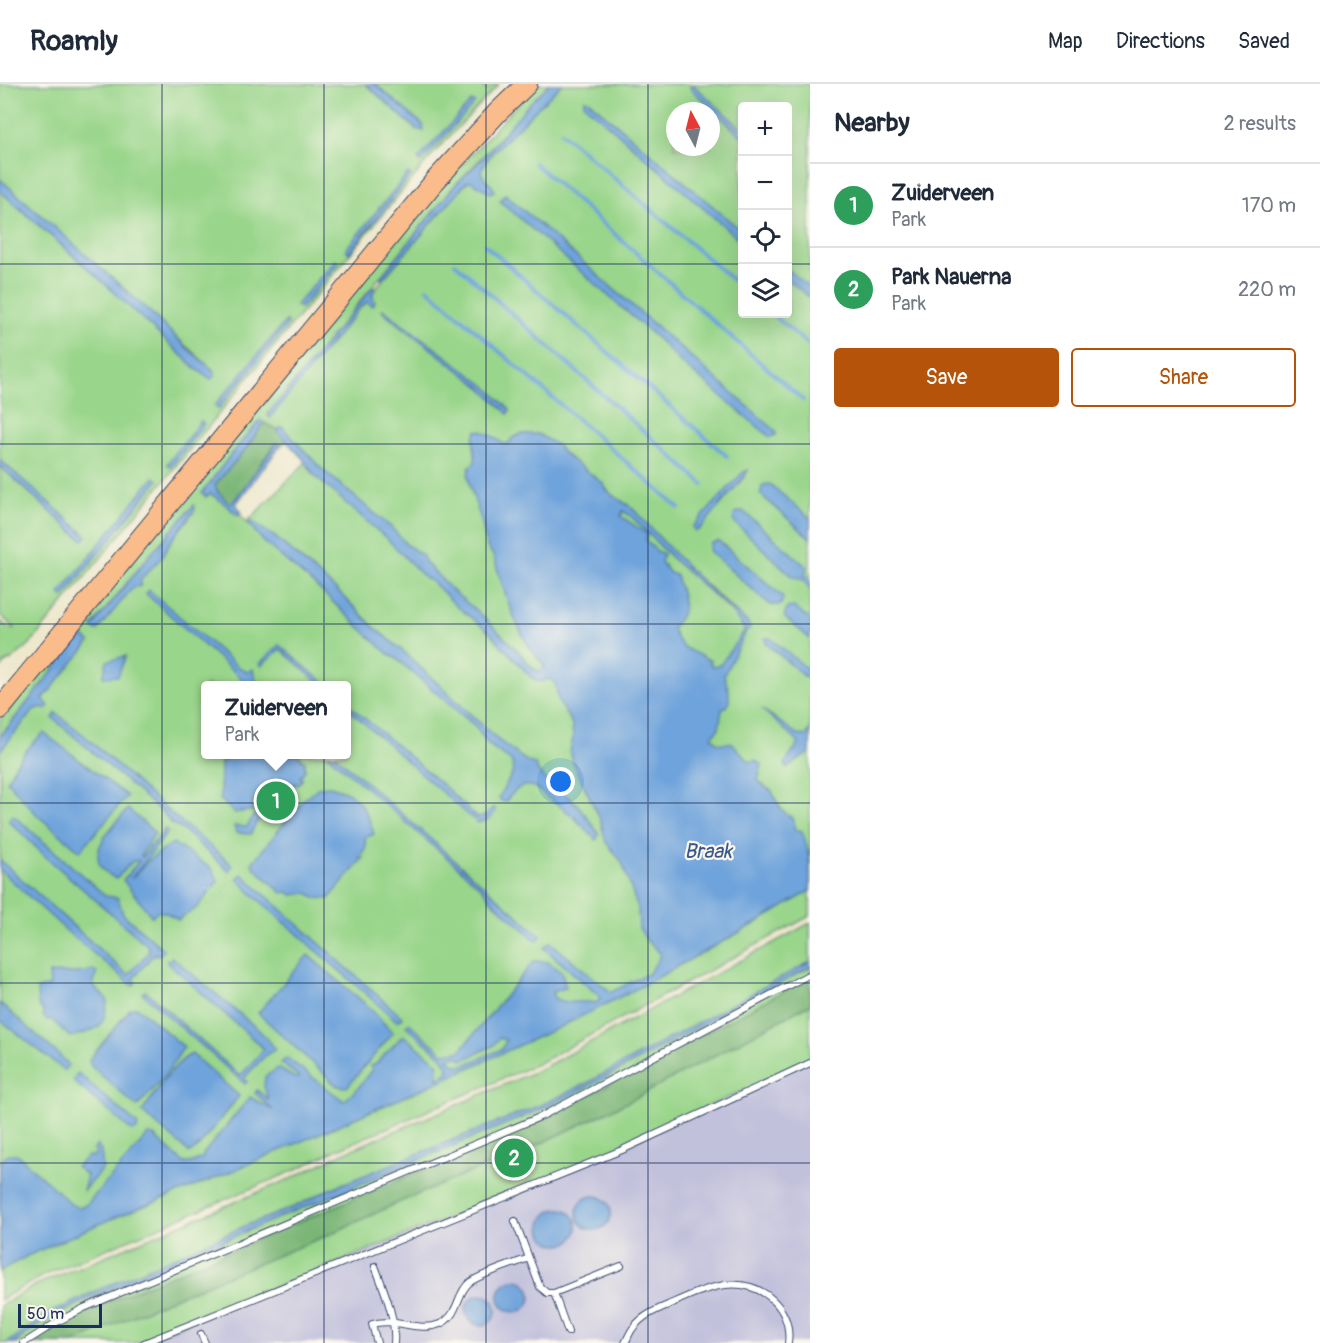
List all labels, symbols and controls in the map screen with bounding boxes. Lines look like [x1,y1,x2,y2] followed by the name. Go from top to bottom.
[30,24,118,59] text: Roamly
[1048,28,1083,55] text: Map
[1116,28,1205,55] text: Directions
[1238,28,1290,55] text: Saved
[666,102,720,156] north arrow
[738,102,792,318] map controls
[738,102,792,156] button: +
[834,107,910,139] text: Nearby
[1224,111,1296,136] text: 2 results
[738,156,792,210] button: −
[891,179,994,207] text: Zuiderveen
[850,193,857,218] text: 1
[1242,193,1296,218] text: 170 m
[891,207,926,232] text: Park
[738,210,792,264] button: locate
[891,263,1011,291] text: Park Nauerna
[738,264,792,318] button: layers
[848,277,859,302] text: 2
[1238,277,1296,302] text: 220 m
[891,291,926,316] text: Park
[834,348,1059,407] button: Save
[1071,348,1296,407] button: Share
[201,681,351,759] popup
[224,694,328,722] text: Zuiderveen
[224,722,259,747] text: Park
[546,767,575,796] your location
[256,778,296,824] pin: 1
[684,838,734,865] water label: Braak
[494,1136,534,1180] pin: 2
[18,1301,102,1328] scale bar
[27,1304,64,1324] text: 50 m

